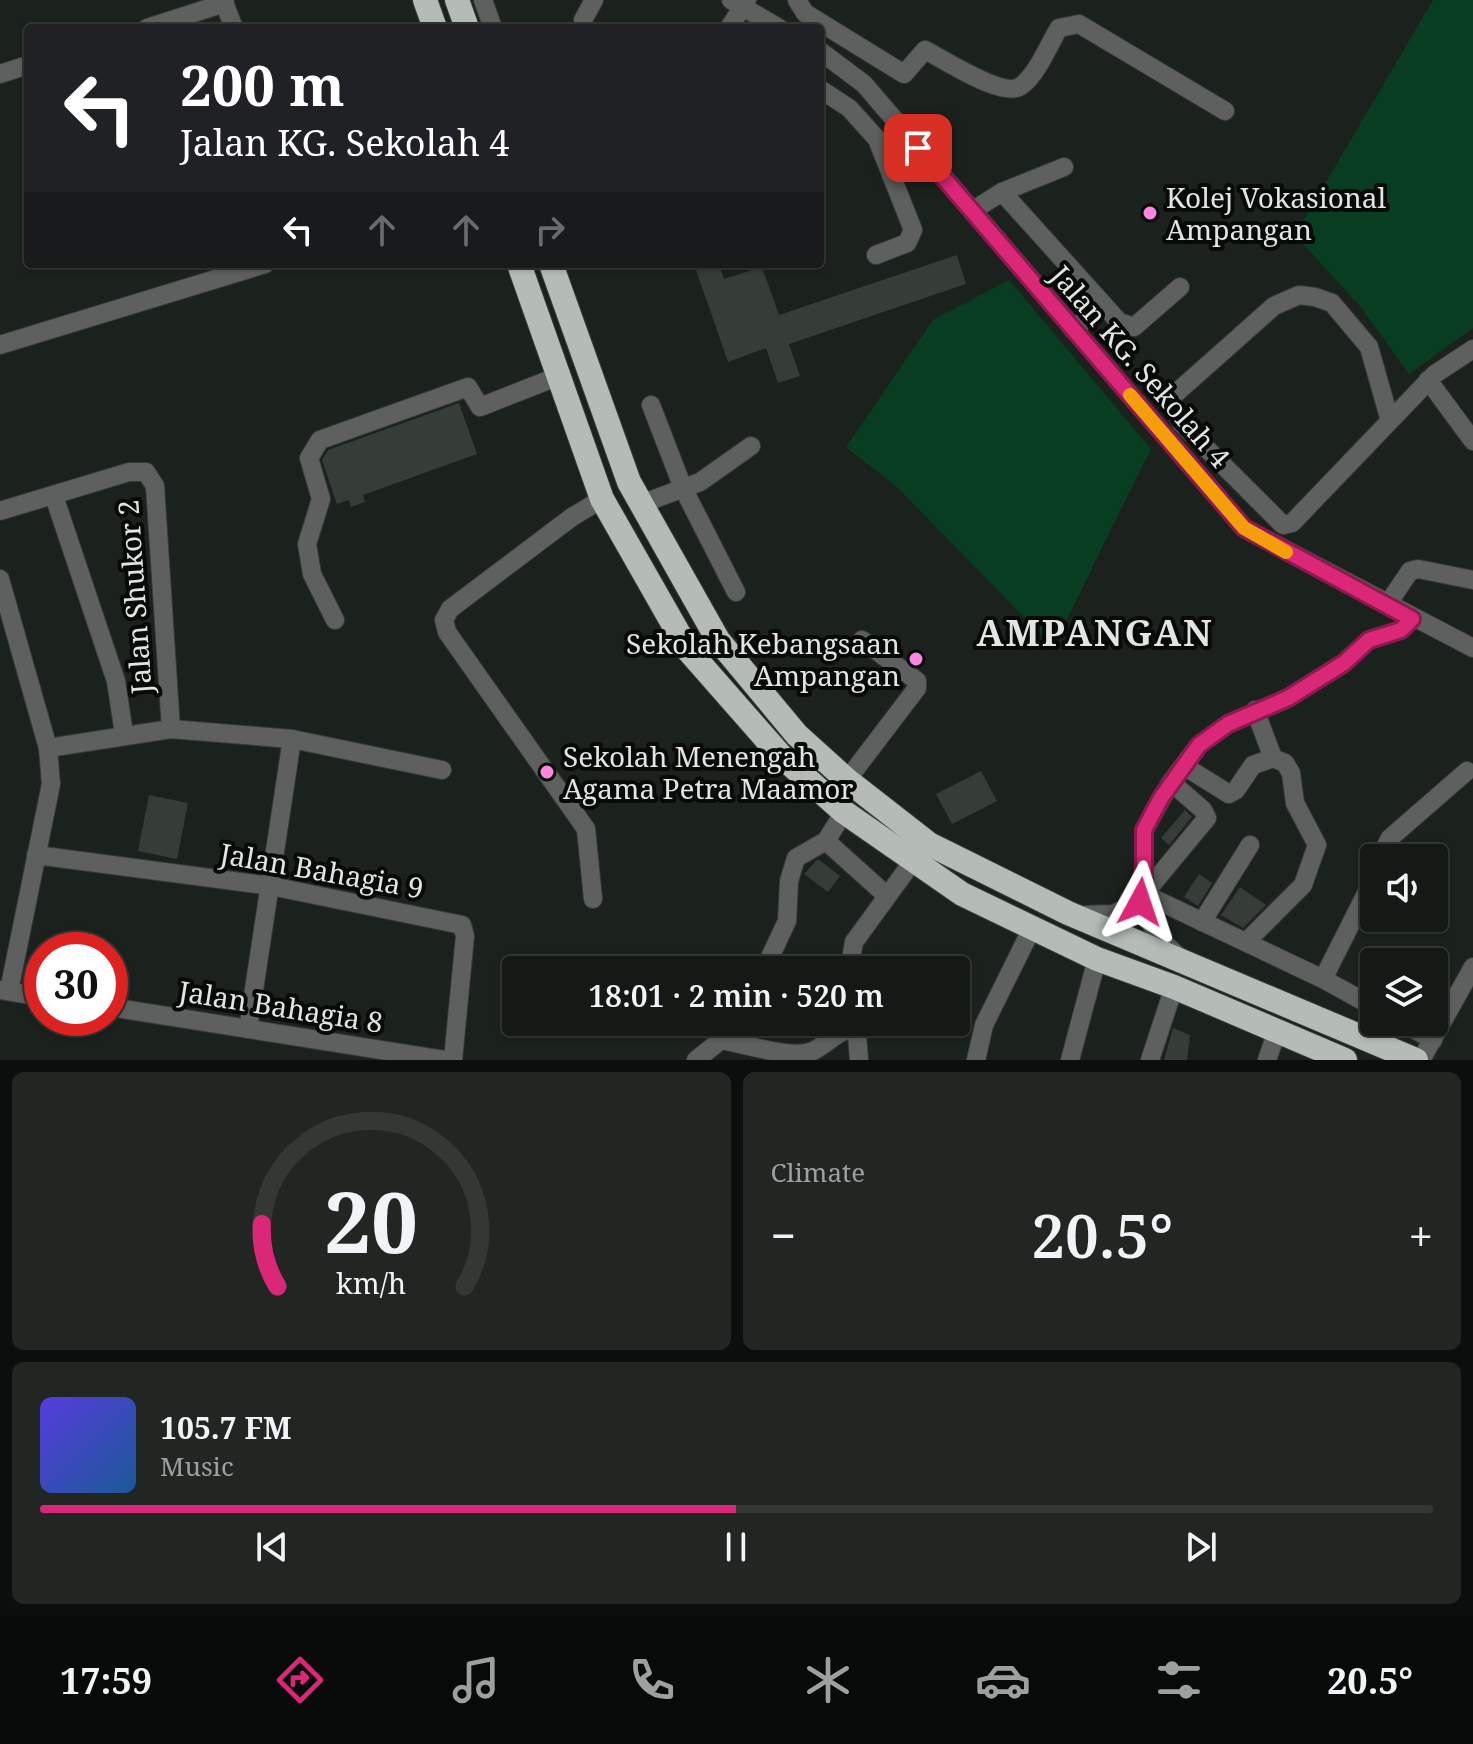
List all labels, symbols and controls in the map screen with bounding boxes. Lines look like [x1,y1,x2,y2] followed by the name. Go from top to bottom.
[180,46,345,122] text: 200 m
[48,56,152,160] icon: left
[884,114,952,182] pin
[180,118,509,167] text: Jalan KG. Sekolah 4
[896,126,940,170] icon: arrive
[1166,178,1387,248] place label: Kolej Vokasional Ampangan
[1141,204,1159,222] marker: Kolej Vokasional Ampangan
[276,208,320,252] icon: left
[360,208,404,252] icon: ahead
[444,208,488,252] icon: ahead
[528,208,572,252] icon: right
[1042,256,1240,475] street label: Jalan KG. Sekolah 4
[108,499,160,696] street label: Jalan Shukor 2
[976,608,1214,657] district label: AMPANGAN
[626,624,900,694] place label: Sekolah Kebangsaan Ampangan
[907,650,925,668] marker: Sekolah Kebangsaan Ampangan
[563,737,854,807] place label: Sekolah Menengah Agama Petra Maamor
[538,763,556,781] marker: Sekolah Menengah Agama Petra Maamor
[216,833,427,907] street label: Jalan Bahagia 9
[1360,844,1448,1036] map controls
[1360,844,1448,932] button: sound
[1098,860,1182,944] position arrow
[24,932,128,1036] speed limit sign: 30
[1360,948,1448,1036] button: layers
[175,971,386,1041] street label: Jalan Bahagia 8
[588,975,884,1016] text: 18:01 · 2 min · 520 m
[771,1154,865,1190] text: Climate
[324,1164,418,1277] text: 20
[1031,1194,1173,1276] text: 20.5°
[771,1205,796,1265] text: −
[1408,1205,1433,1265] text: +
[336,1263,406,1302] text: km/h
[160,1407,292,1448] text: 105.7 FM
[160,1448,234,1484] text: Music
[250,1525,294,1569] icon: previous
[714,1525,758,1569] icon: pause
[1179,1525,1223,1569] icon: next
[272,1652,328,1708] icon: directions
[448,1652,504,1708] icon: music
[624,1652,680,1708] icon: phone
[800,1652,856,1708] icon: climate
[975,1652,1031,1708] icon: car
[1151,1652,1207,1708] icon: filters
[60,1656,152,1705] text: 17:59
[1327,1656,1413,1705] text: 20.5°

